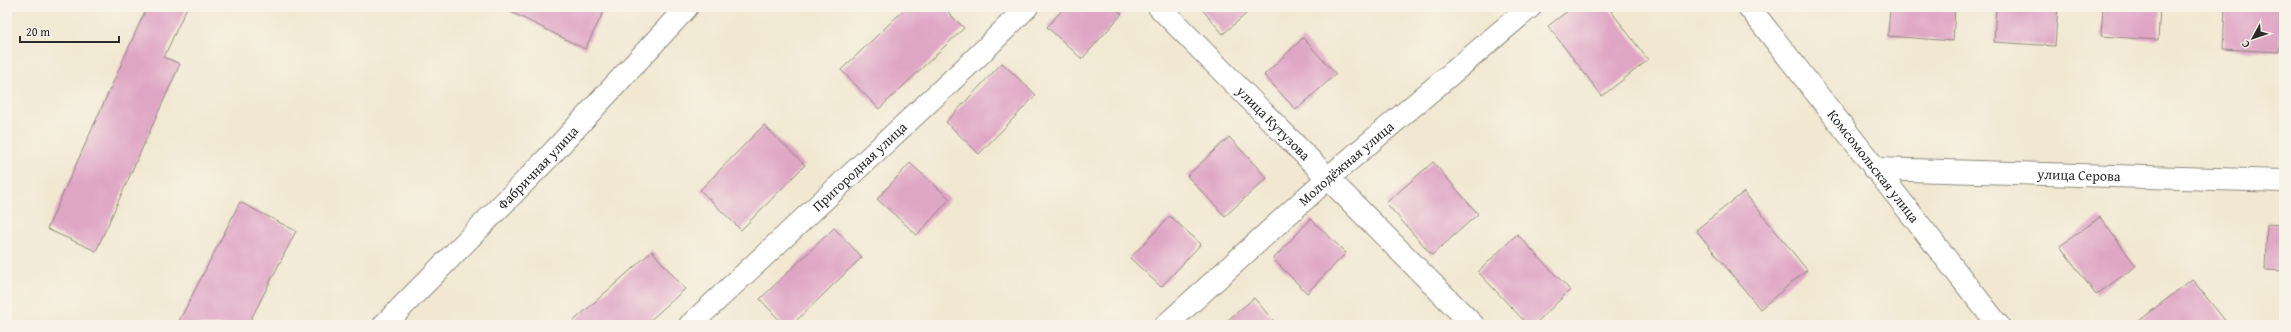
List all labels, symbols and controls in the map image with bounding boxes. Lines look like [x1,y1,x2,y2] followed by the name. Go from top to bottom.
[20,18,119,44] scale bar
[2233,18,2273,58] north arrow
[26,23,50,40] text: 20 m
[2237,37,2253,52] text: С
[1232,81,1315,165] street label: улица Кутузова
[1823,105,1924,227] street label: Комсомольская улица
[1294,116,1398,210] street label: Молодёжная улица
[808,117,912,216] street label: Пригородная улица
[493,121,583,214] street label: Фабричная улица
[2036,164,2121,186] street label: улица Серова

